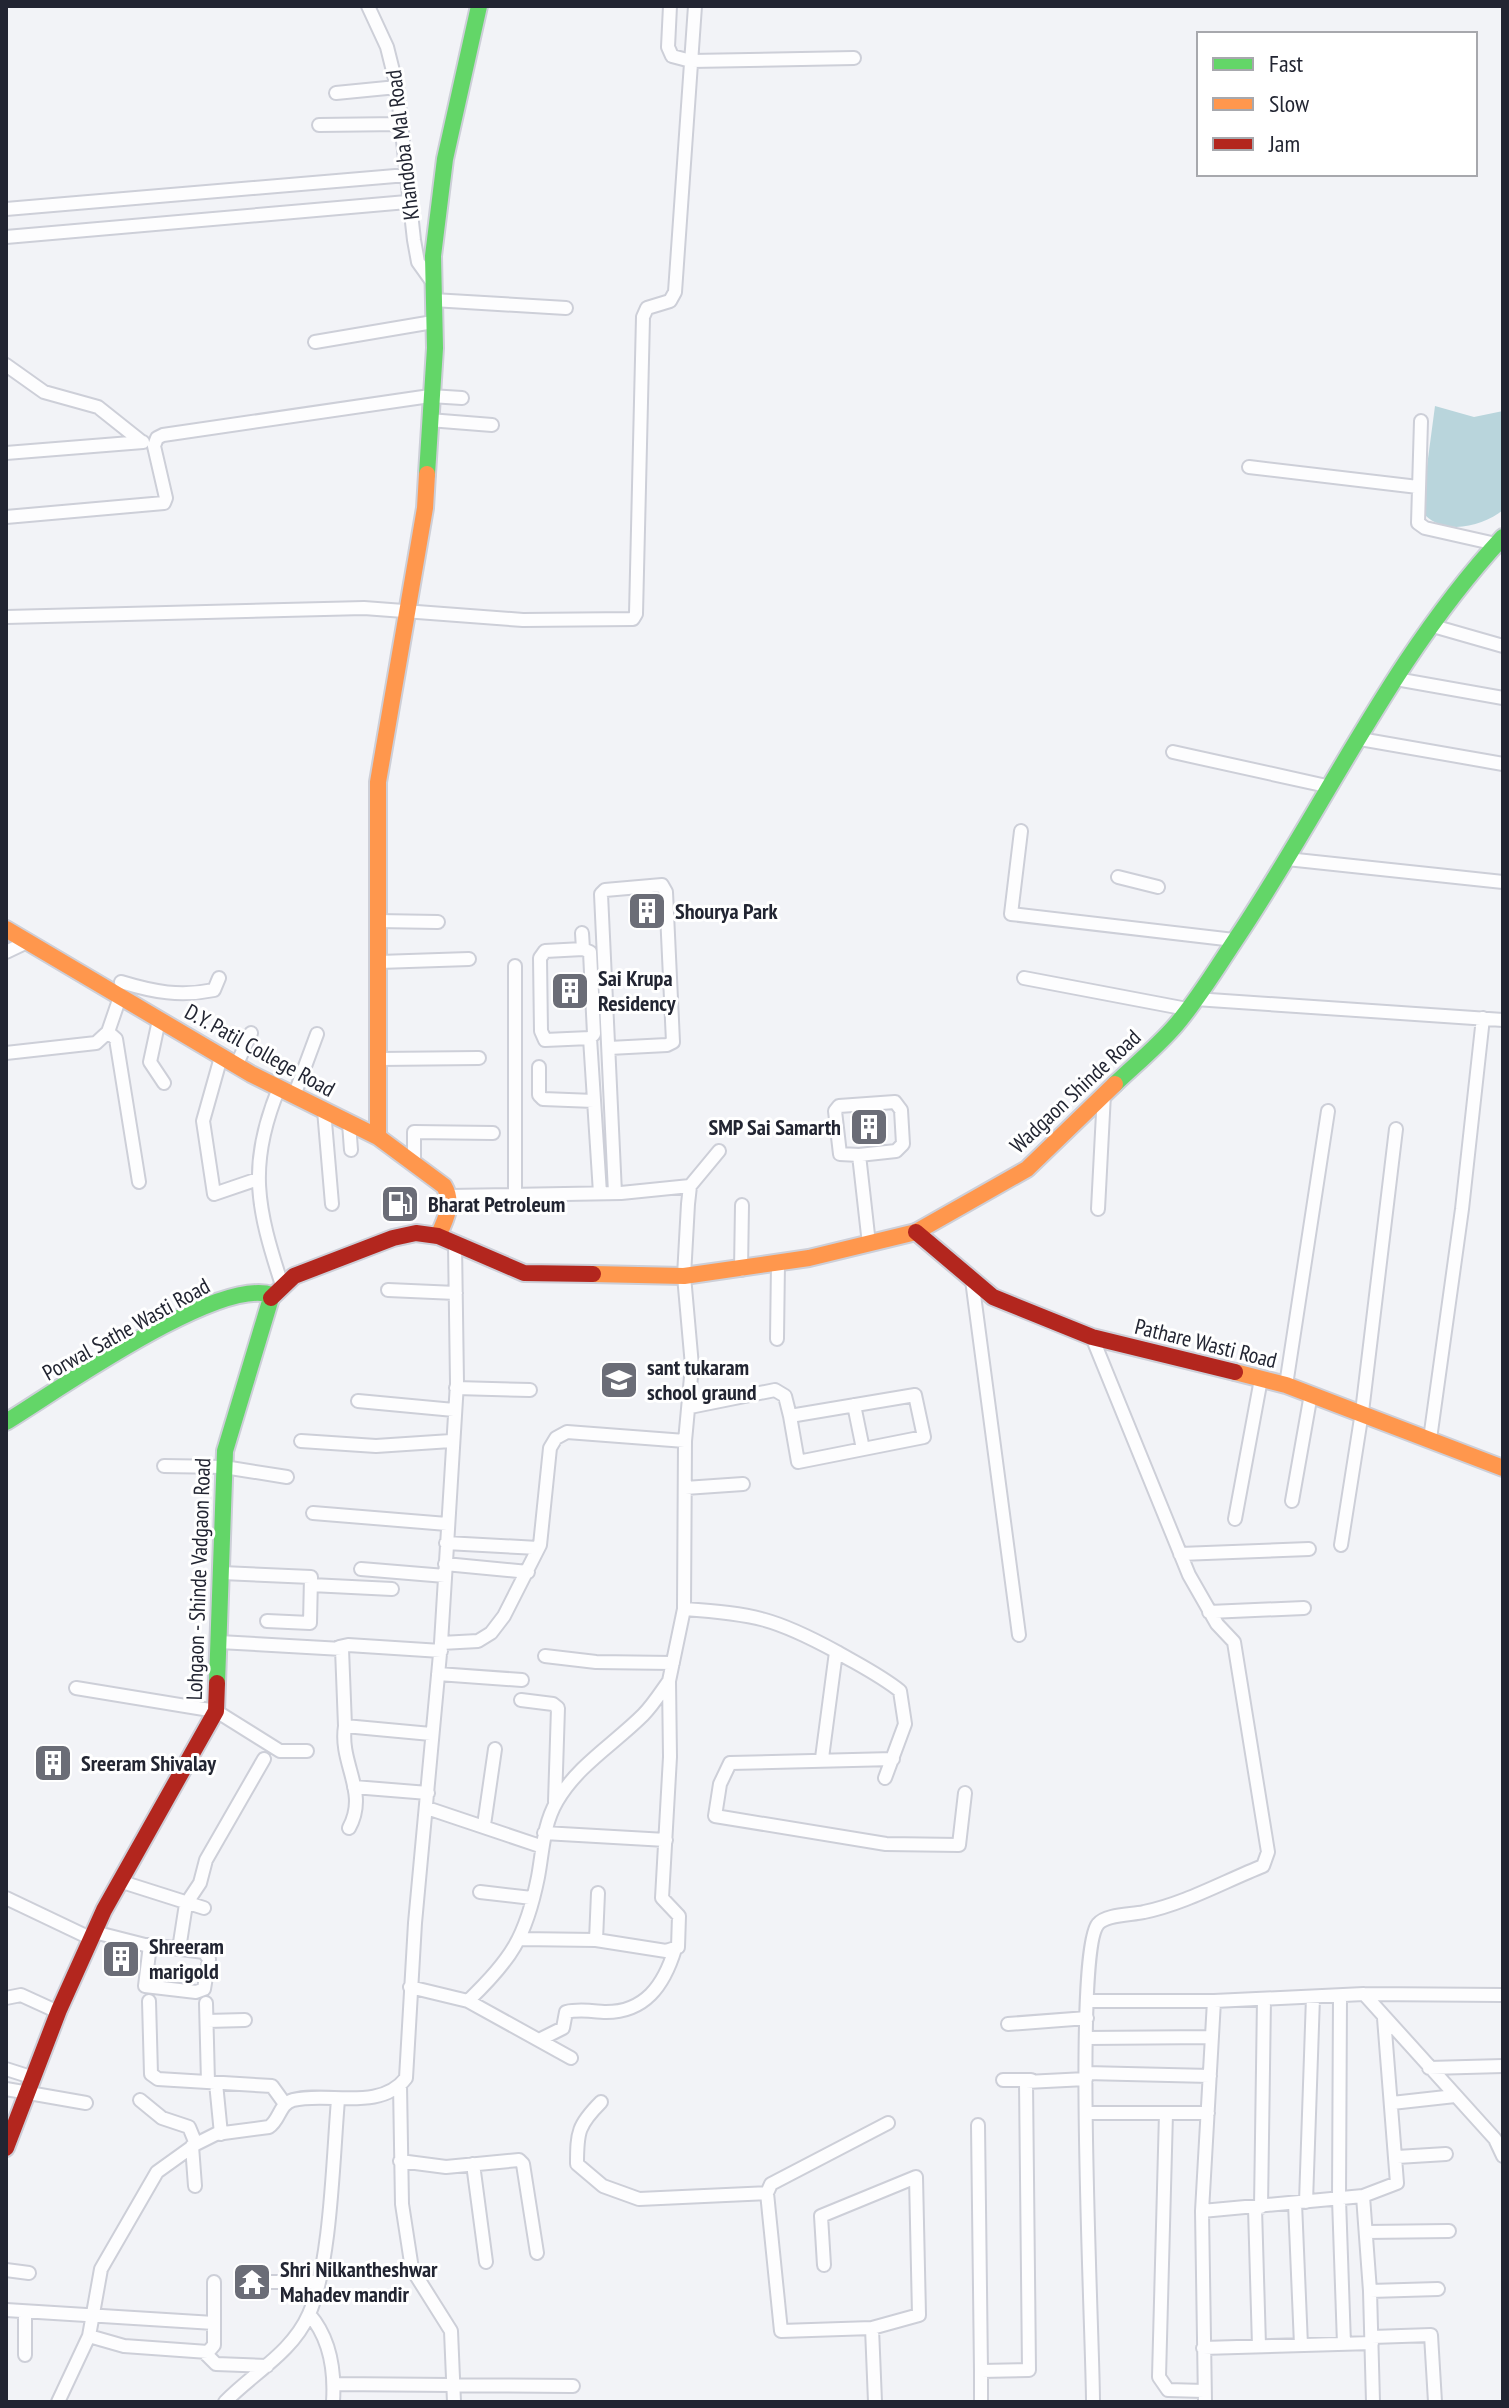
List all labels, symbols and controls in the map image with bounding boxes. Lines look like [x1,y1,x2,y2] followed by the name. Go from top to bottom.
[1197,32,1477,176] legend
[1269,48,1304,79] text: Fast
[379,68,425,222] street label: Khandoba Mal Road
[1269,88,1310,119] text: Slow
[1268,128,1300,159] text: Jam
[626,890,668,932] building icon: Shourya Park
[675,897,779,925] place label: Shourya Park
[598,964,677,1017] place label: Sai Krupa Residency
[549,970,591,1012] building icon: Sai Krupa Residency
[180,997,340,1103] street label: D.Y. Patil College Road
[1004,1023,1146,1159] street label: Wadgaon Shinde Road
[848,1106,890,1148] building icon: SMP Sai Samarth
[709,1113,841,1141] place label: SMP Sai Samarth
[379,1183,421,1225] fuel station icon: Bharat Petroleum
[428,1190,565,1218] place label: Bharat Petroleum
[37,1271,215,1387] street label: Porwal Sathe Wasti Road
[1132,1312,1280,1374] street label: Pathare Wasti Road
[647,1353,757,1406] place label: sant tukaram school graund
[598,1359,640,1401] school or university icon: sant tukaram school graund
[180,1457,216,1701] street label: Lohgaon - Shinde Vadgaon Road
[32,1742,74,1784] building icon: Sreeram Shivalay
[81,1749,217,1777] place label: Sreeram Shivalay
[149,1932,224,1985] place label: Shreeram marigold
[100,1938,142,1980] building icon: Shreeram marigold
[280,2255,438,2308] place label: Shri Nilkantheshwar Mahadev mandir
[231,2261,273,2303] temple icon: Shri Nilkantheshwar Mahadev mandir

